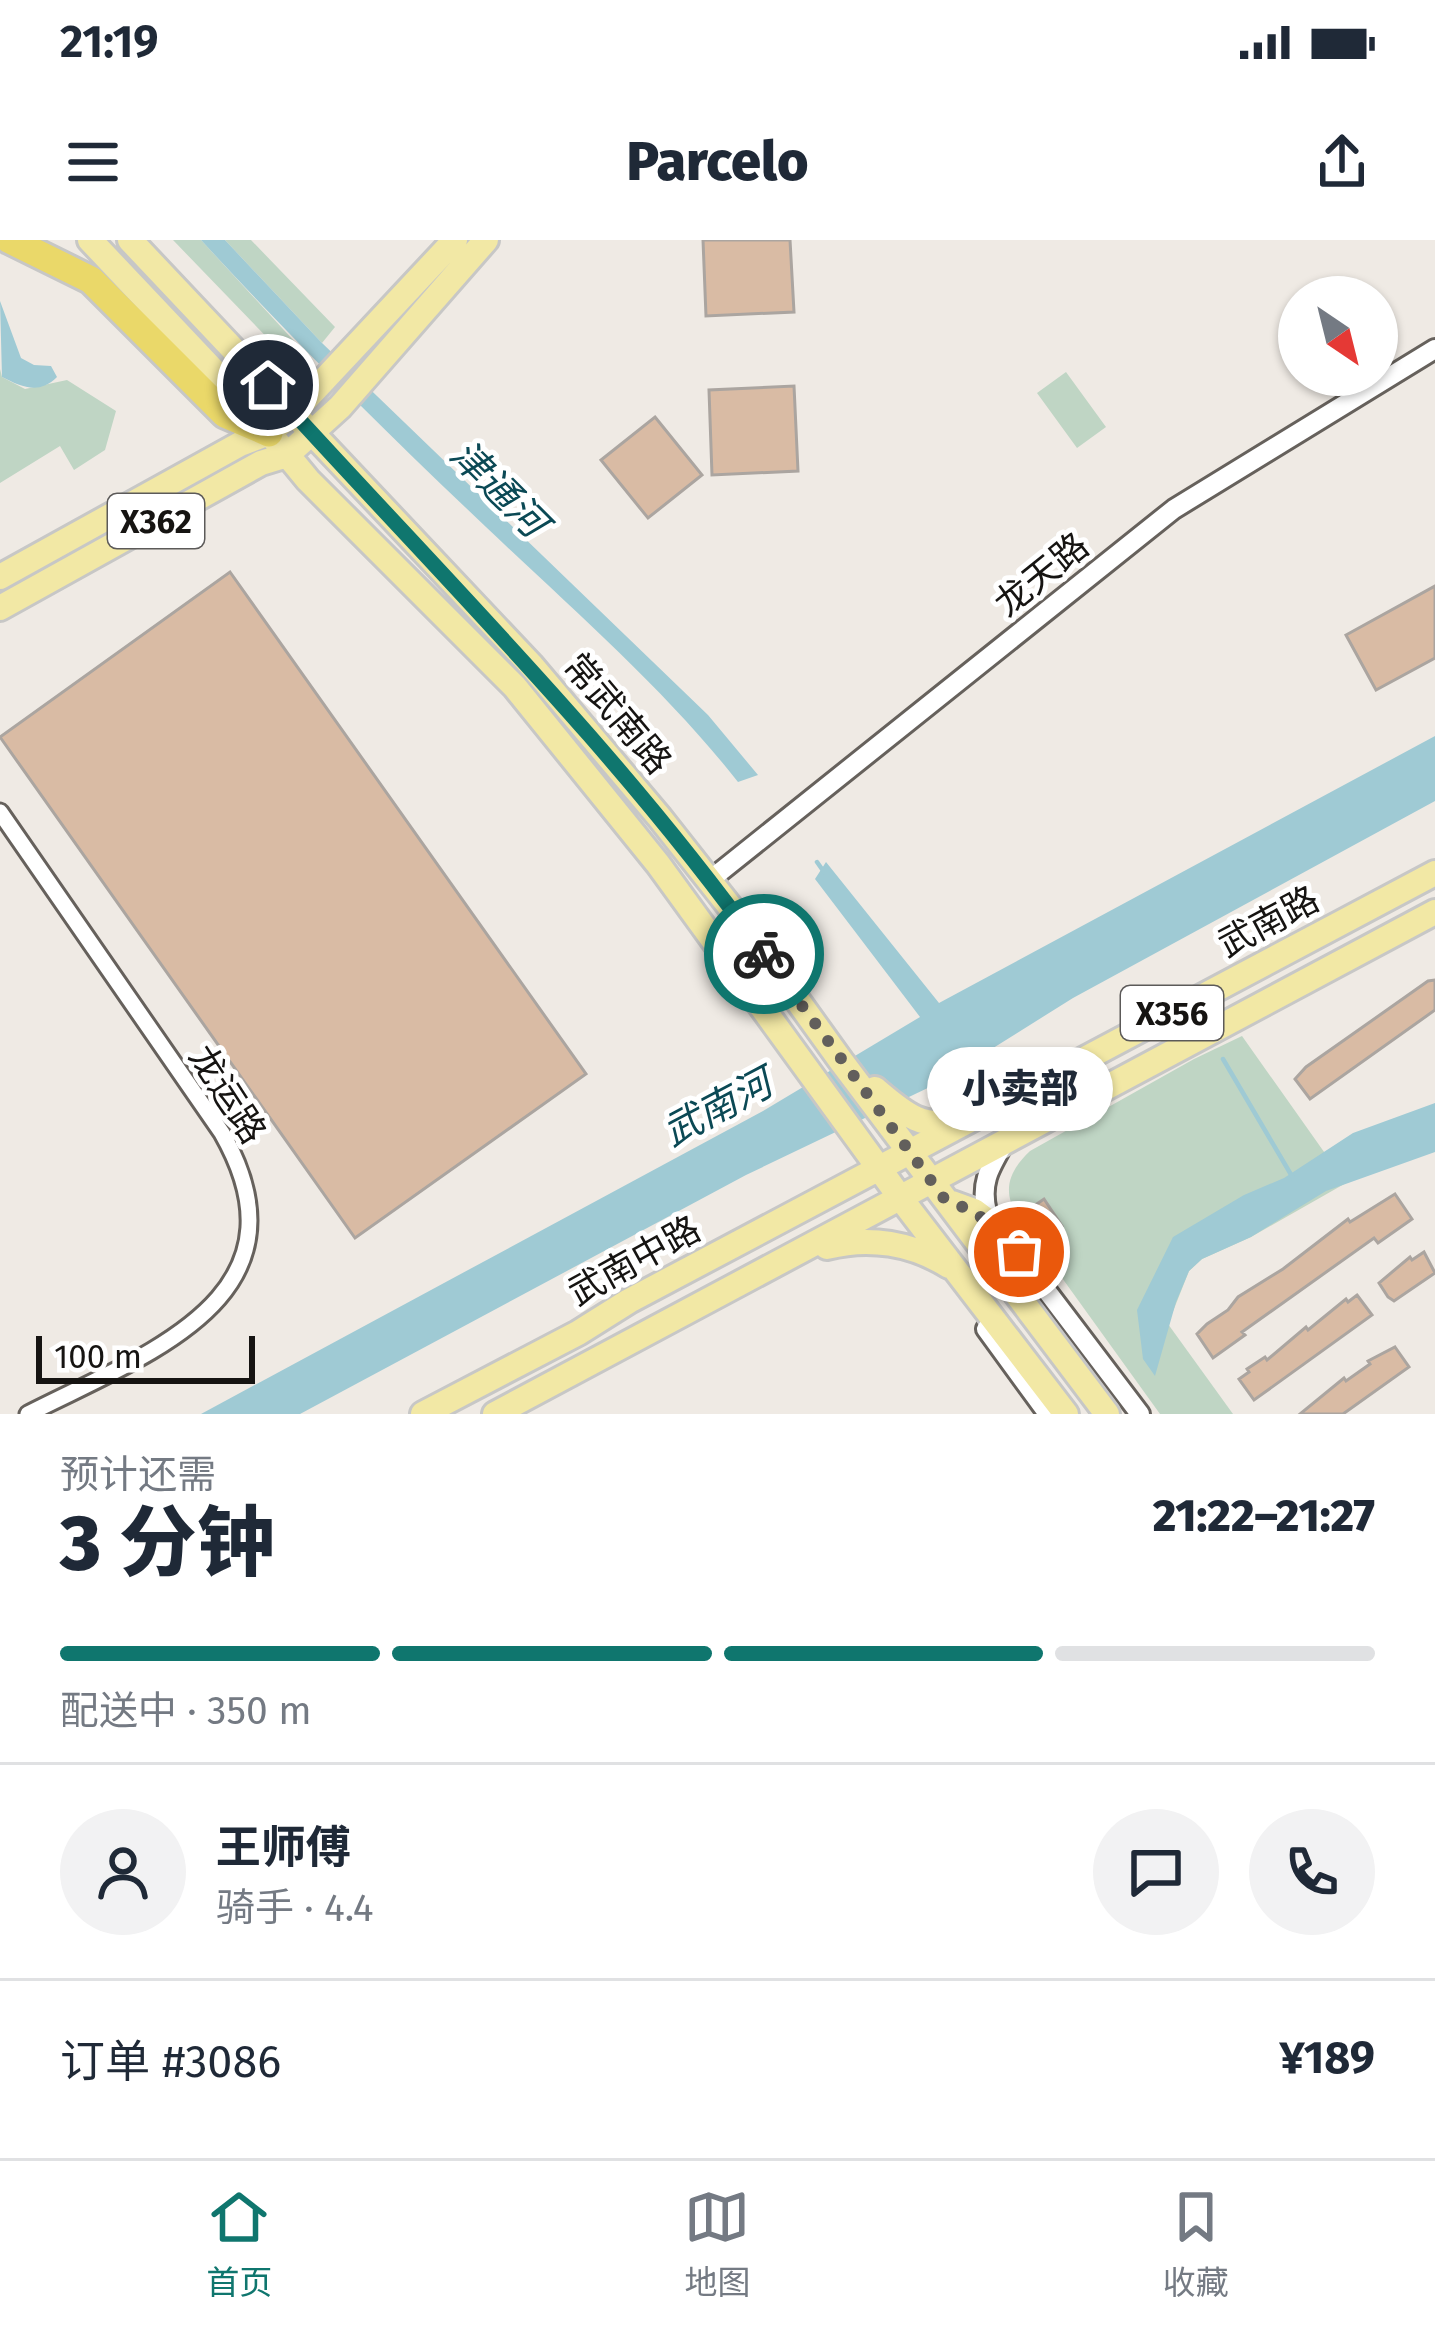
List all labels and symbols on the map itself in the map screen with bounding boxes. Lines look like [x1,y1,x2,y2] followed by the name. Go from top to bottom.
[1278,276,1398,396] north arrow
[217,334,319,436] pin
[441,431,561,551] water label: 津通河
[108,494,204,548] road number: X362
[986,524,1097,626] street label: 龙天路
[554,644,680,783] street label: 常武南路
[1210,877,1326,967] street label: 武南路
[704,894,824,1014] courier
[1121,986,1223,1040] road number: X356
[179,1037,275,1152] street label: 龙运路
[926,1048,1112,1132] callout: 小卖部
[655,1057,786,1156] water label: 武南河
[968,1201,1070,1303] pin
[561,1207,708,1315] street label: 武南中路
[36,1330,255,1383] scale bar

